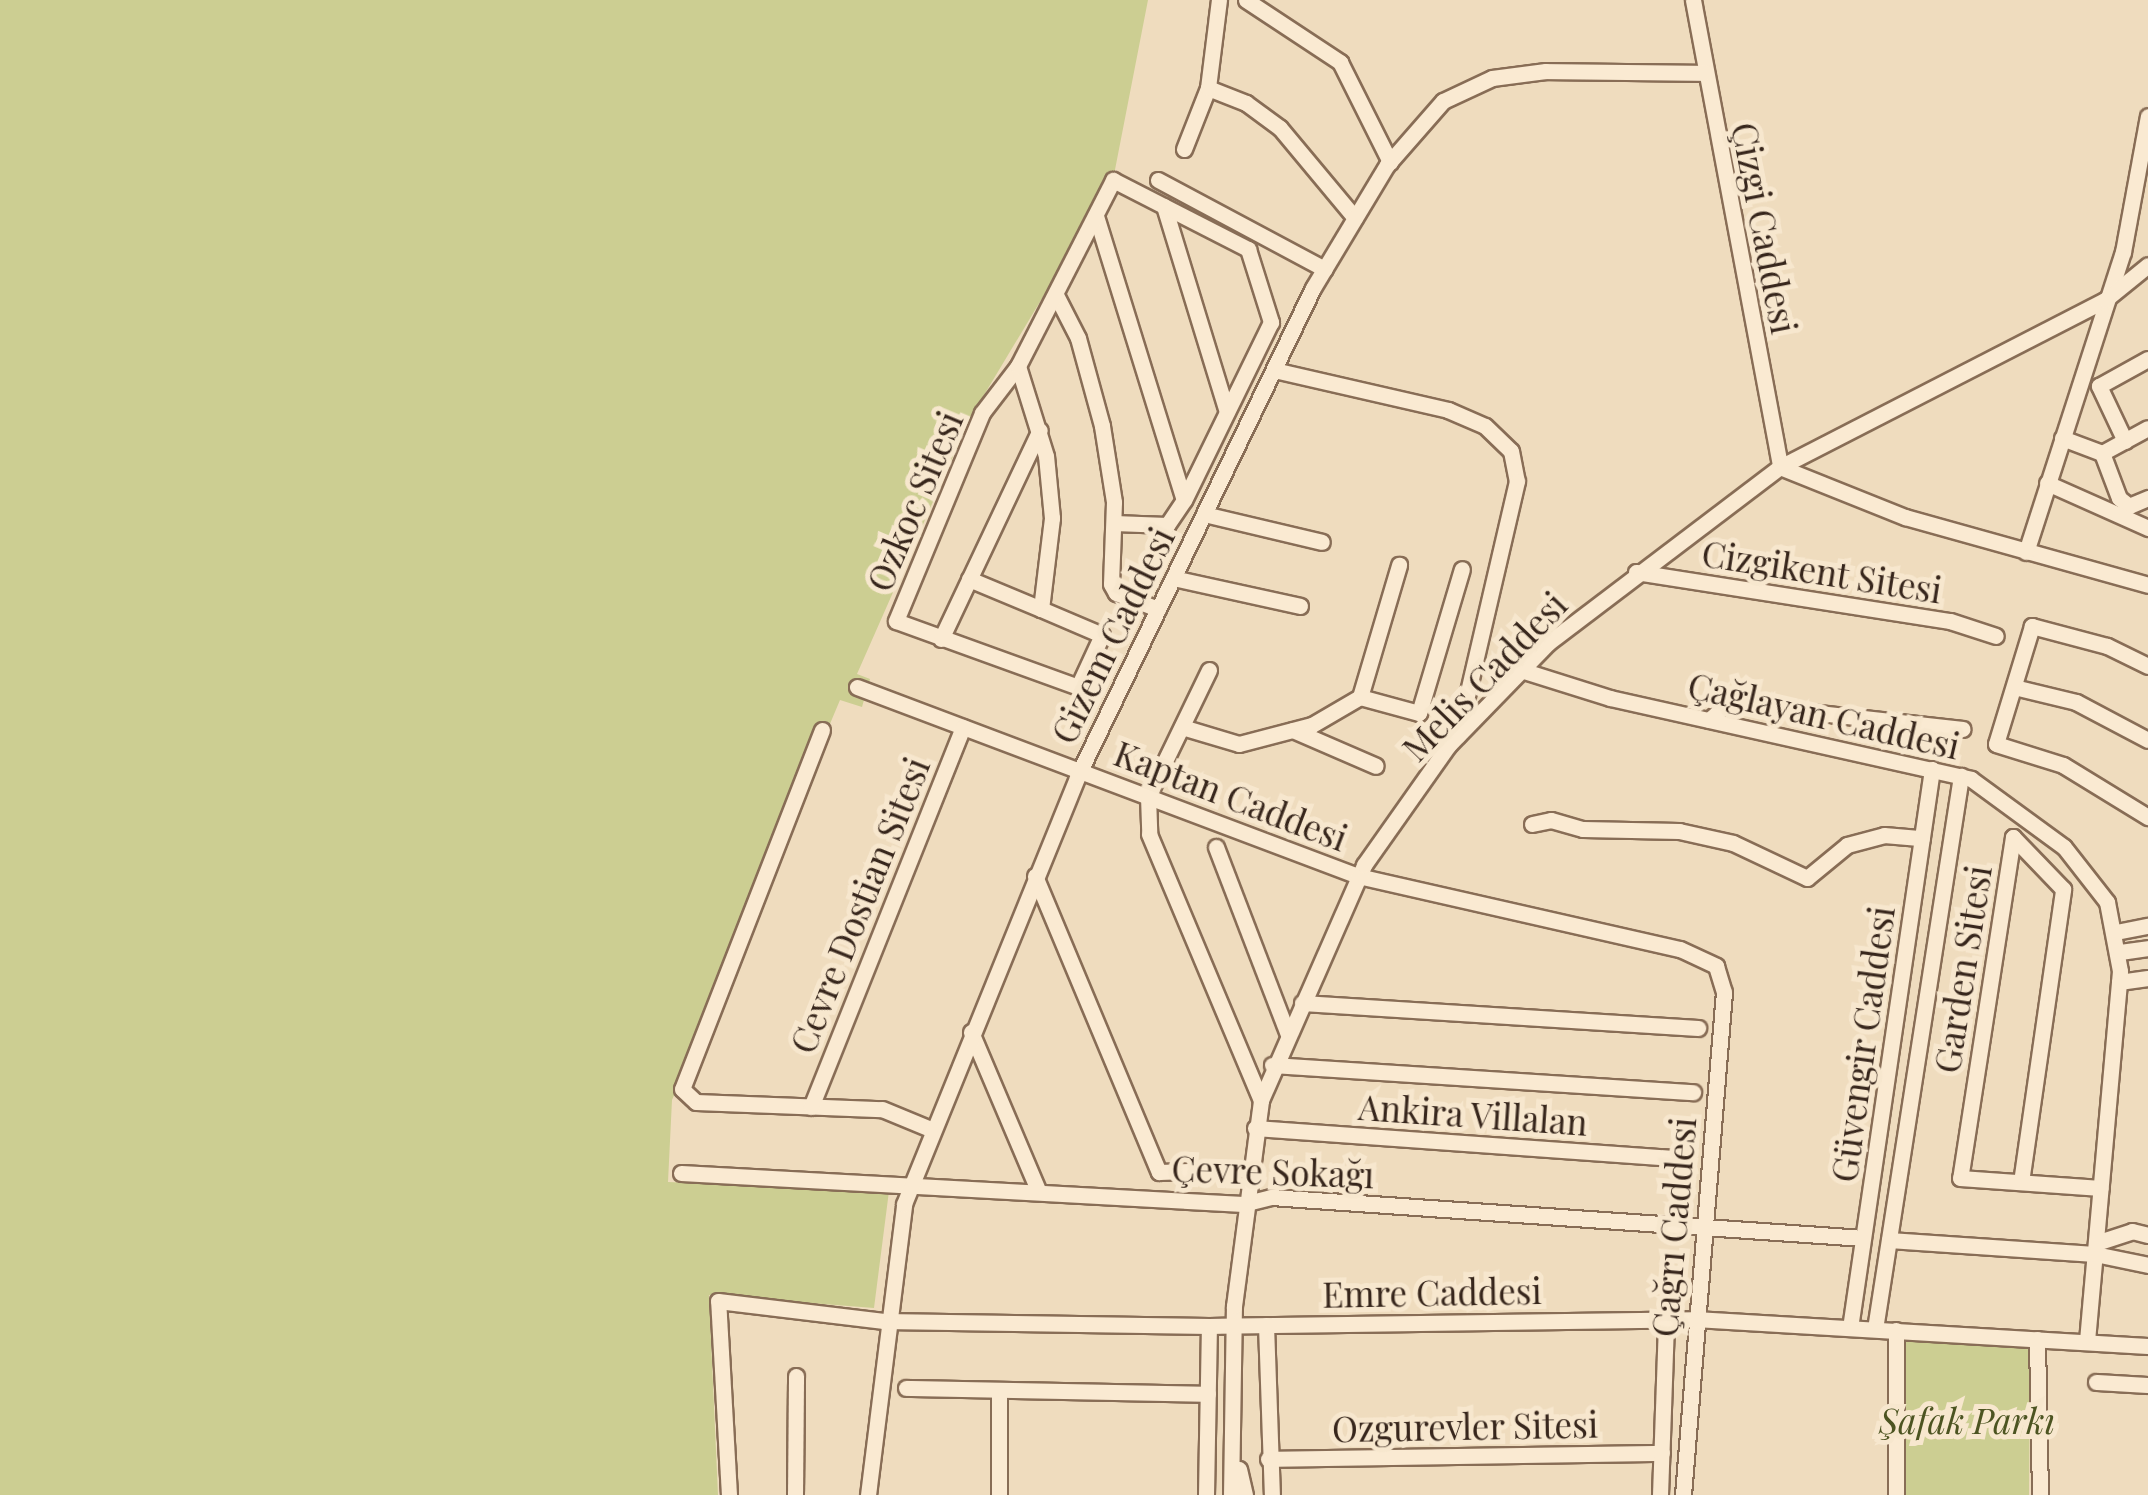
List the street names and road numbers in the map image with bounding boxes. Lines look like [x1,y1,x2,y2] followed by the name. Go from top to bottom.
[1724,119,1806,337] street label: Çizgi Caddesi
[857,405,971,597] street label: Ozkoc Sitesi
[1042,520,1182,750] street label: Gizem Caddesi
[1699,531,1945,611] street label: Cizgikent Sitesi
[1393,583,1575,769] street label: Melis Caddesi
[1684,663,1964,767] street label: Çağlayan Caddesi
[1109,731,1353,859] street label: Kaptan Caddesi
[781,751,937,1059] street label: Cevre Dostian Sitesi
[1925,862,1999,1076] street label: Garden Sitesi
[1822,903,1902,1185] street label: Güvengir Caddesi
[1356,1085,1590,1143] street label: Ankira Villalan
[1642,1115,1704,1339] street label: Çağrı Caddesi
[1171,1146,1375,1196] street label: Çevre Sokağı
[1322,1269,1542,1315] street label: Emre Caddesi
[1331,1403,1599,1449] street label: Ozgurevler Sitesi

